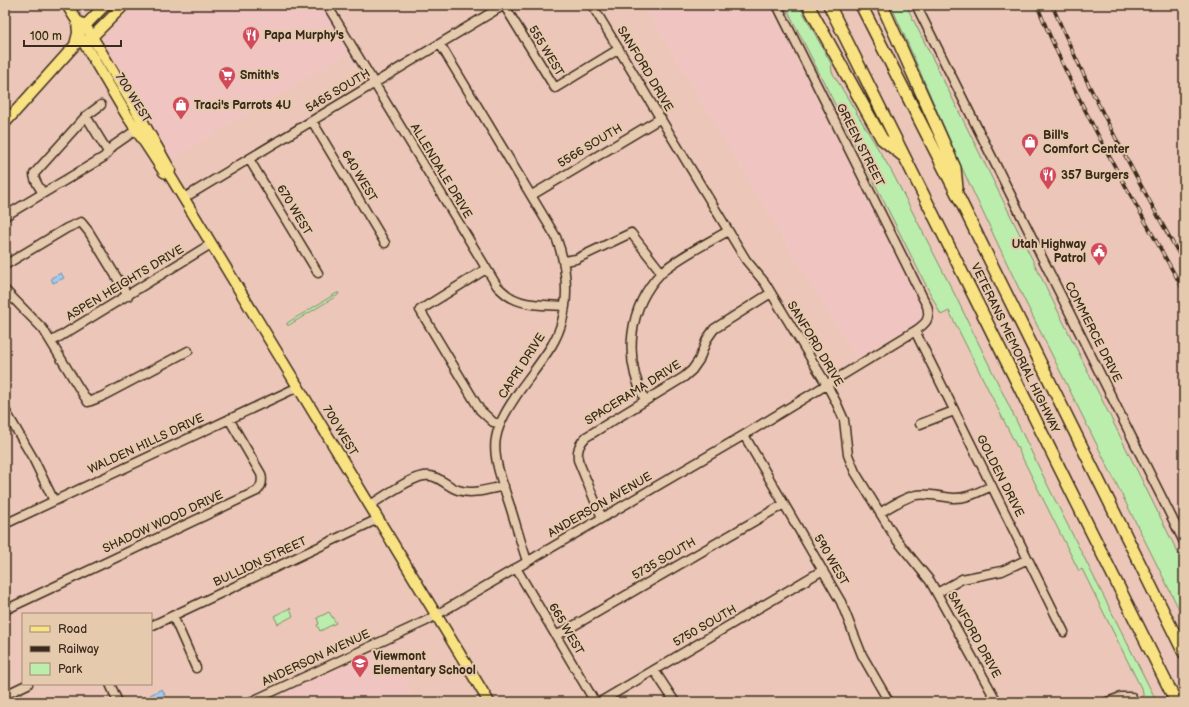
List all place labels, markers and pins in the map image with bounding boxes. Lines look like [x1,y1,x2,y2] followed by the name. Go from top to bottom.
[241,25,261,50] restaurant icon: Papa Murphy's
[264,28,344,43] place label: Papa Murphy's
[217,65,237,90] supermarket icon: Smith's
[240,68,279,83] place label: Smith's
[171,95,191,120] shop icon: Traci's Parrots 4U
[194,98,291,113] place label: Traci's Parrots 4U
[1043,128,1130,157] place label: Bill's Comfort Center
[1020,132,1040,157] shop icon: Bill's Comfort Center
[1038,165,1058,190] restaurant icon: 357 Burgers
[1061,168,1129,183] place label: 357 Burgers
[1012,237,1086,266] place label: Utah Highway Patrol
[1089,241,1109,266] public building icon: Utah Highway Patrol
[373,649,476,678] place label: Viewmont Elementary School
[350,653,370,678] school or university icon: Viewmont Elementary School

